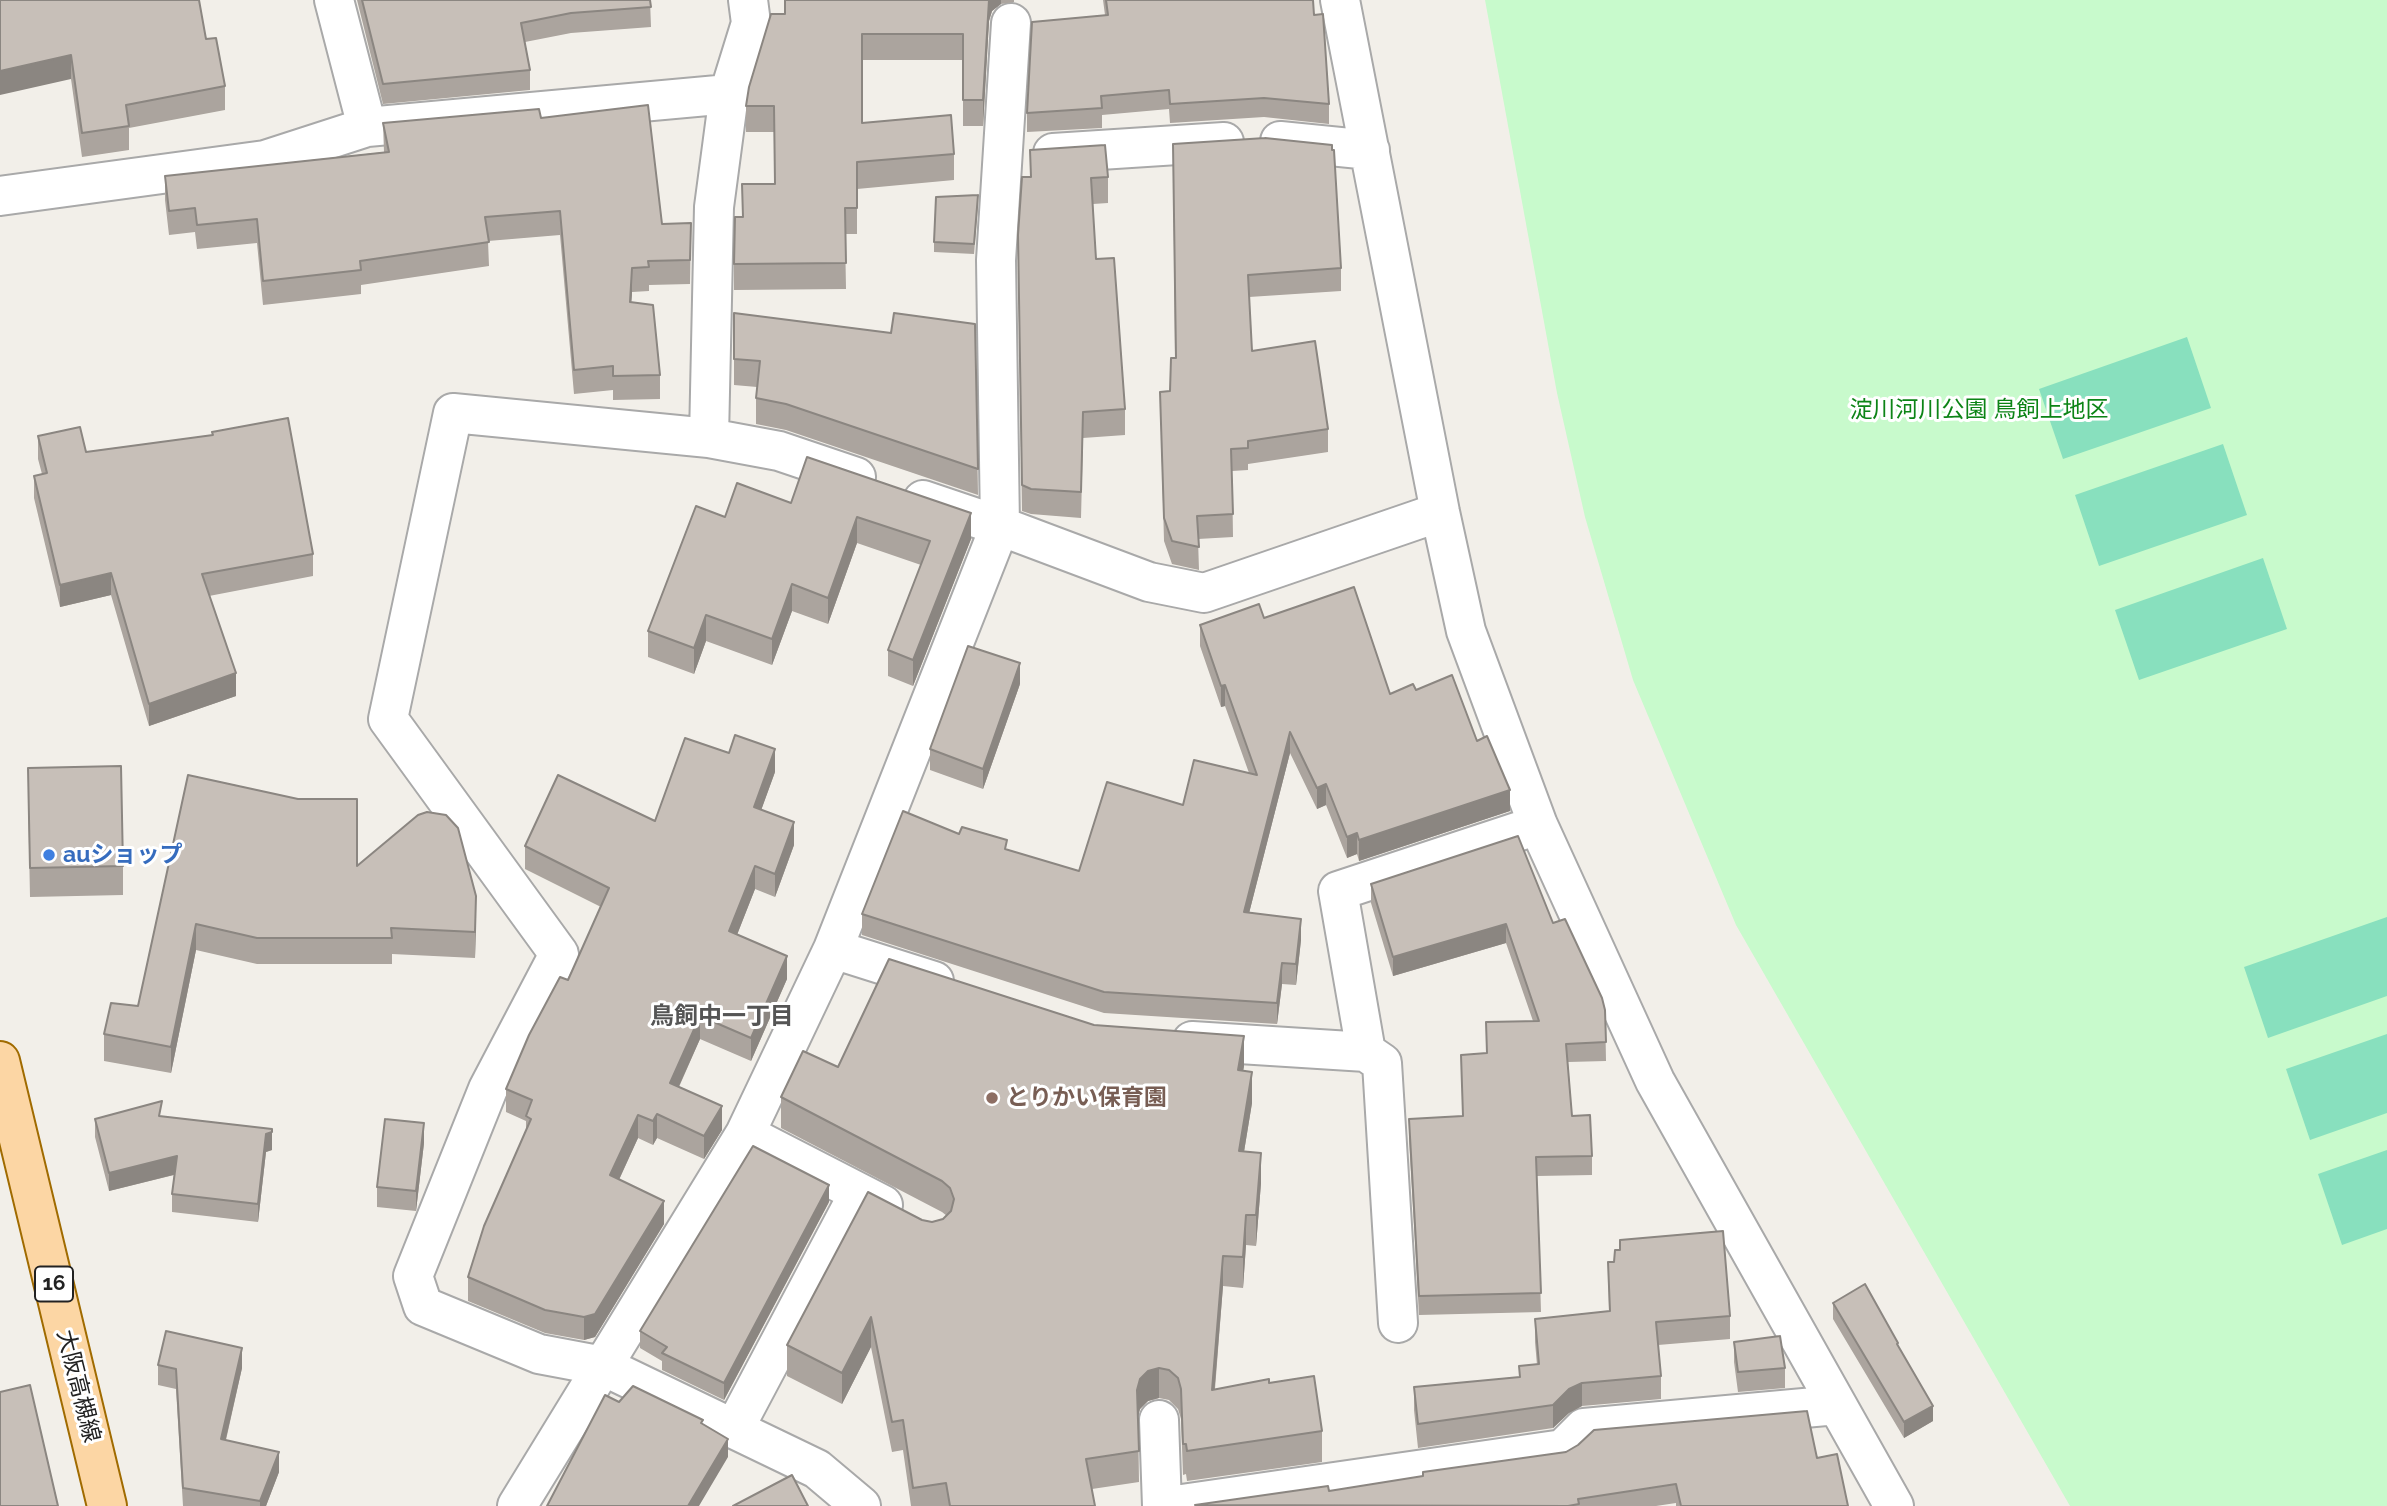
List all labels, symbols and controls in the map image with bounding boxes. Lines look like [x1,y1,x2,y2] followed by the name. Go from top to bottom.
[1850,396,2108,424] park label: 淀川河川公園 鳥飼上地区
[63,841,182,869] place label: auショップ
[41,847,57,863] marker: auショップ
[650,1003,794,1031] district label: 鳥飼中一丁目
[1006,1084,1167,1112] place label: とりかい保育園
[984,1090,1000,1106] marker: とりかい保育園
[35,1266,73,1302] road number: 16
[51,1327,105,1445] street label: 大阪高槻線

